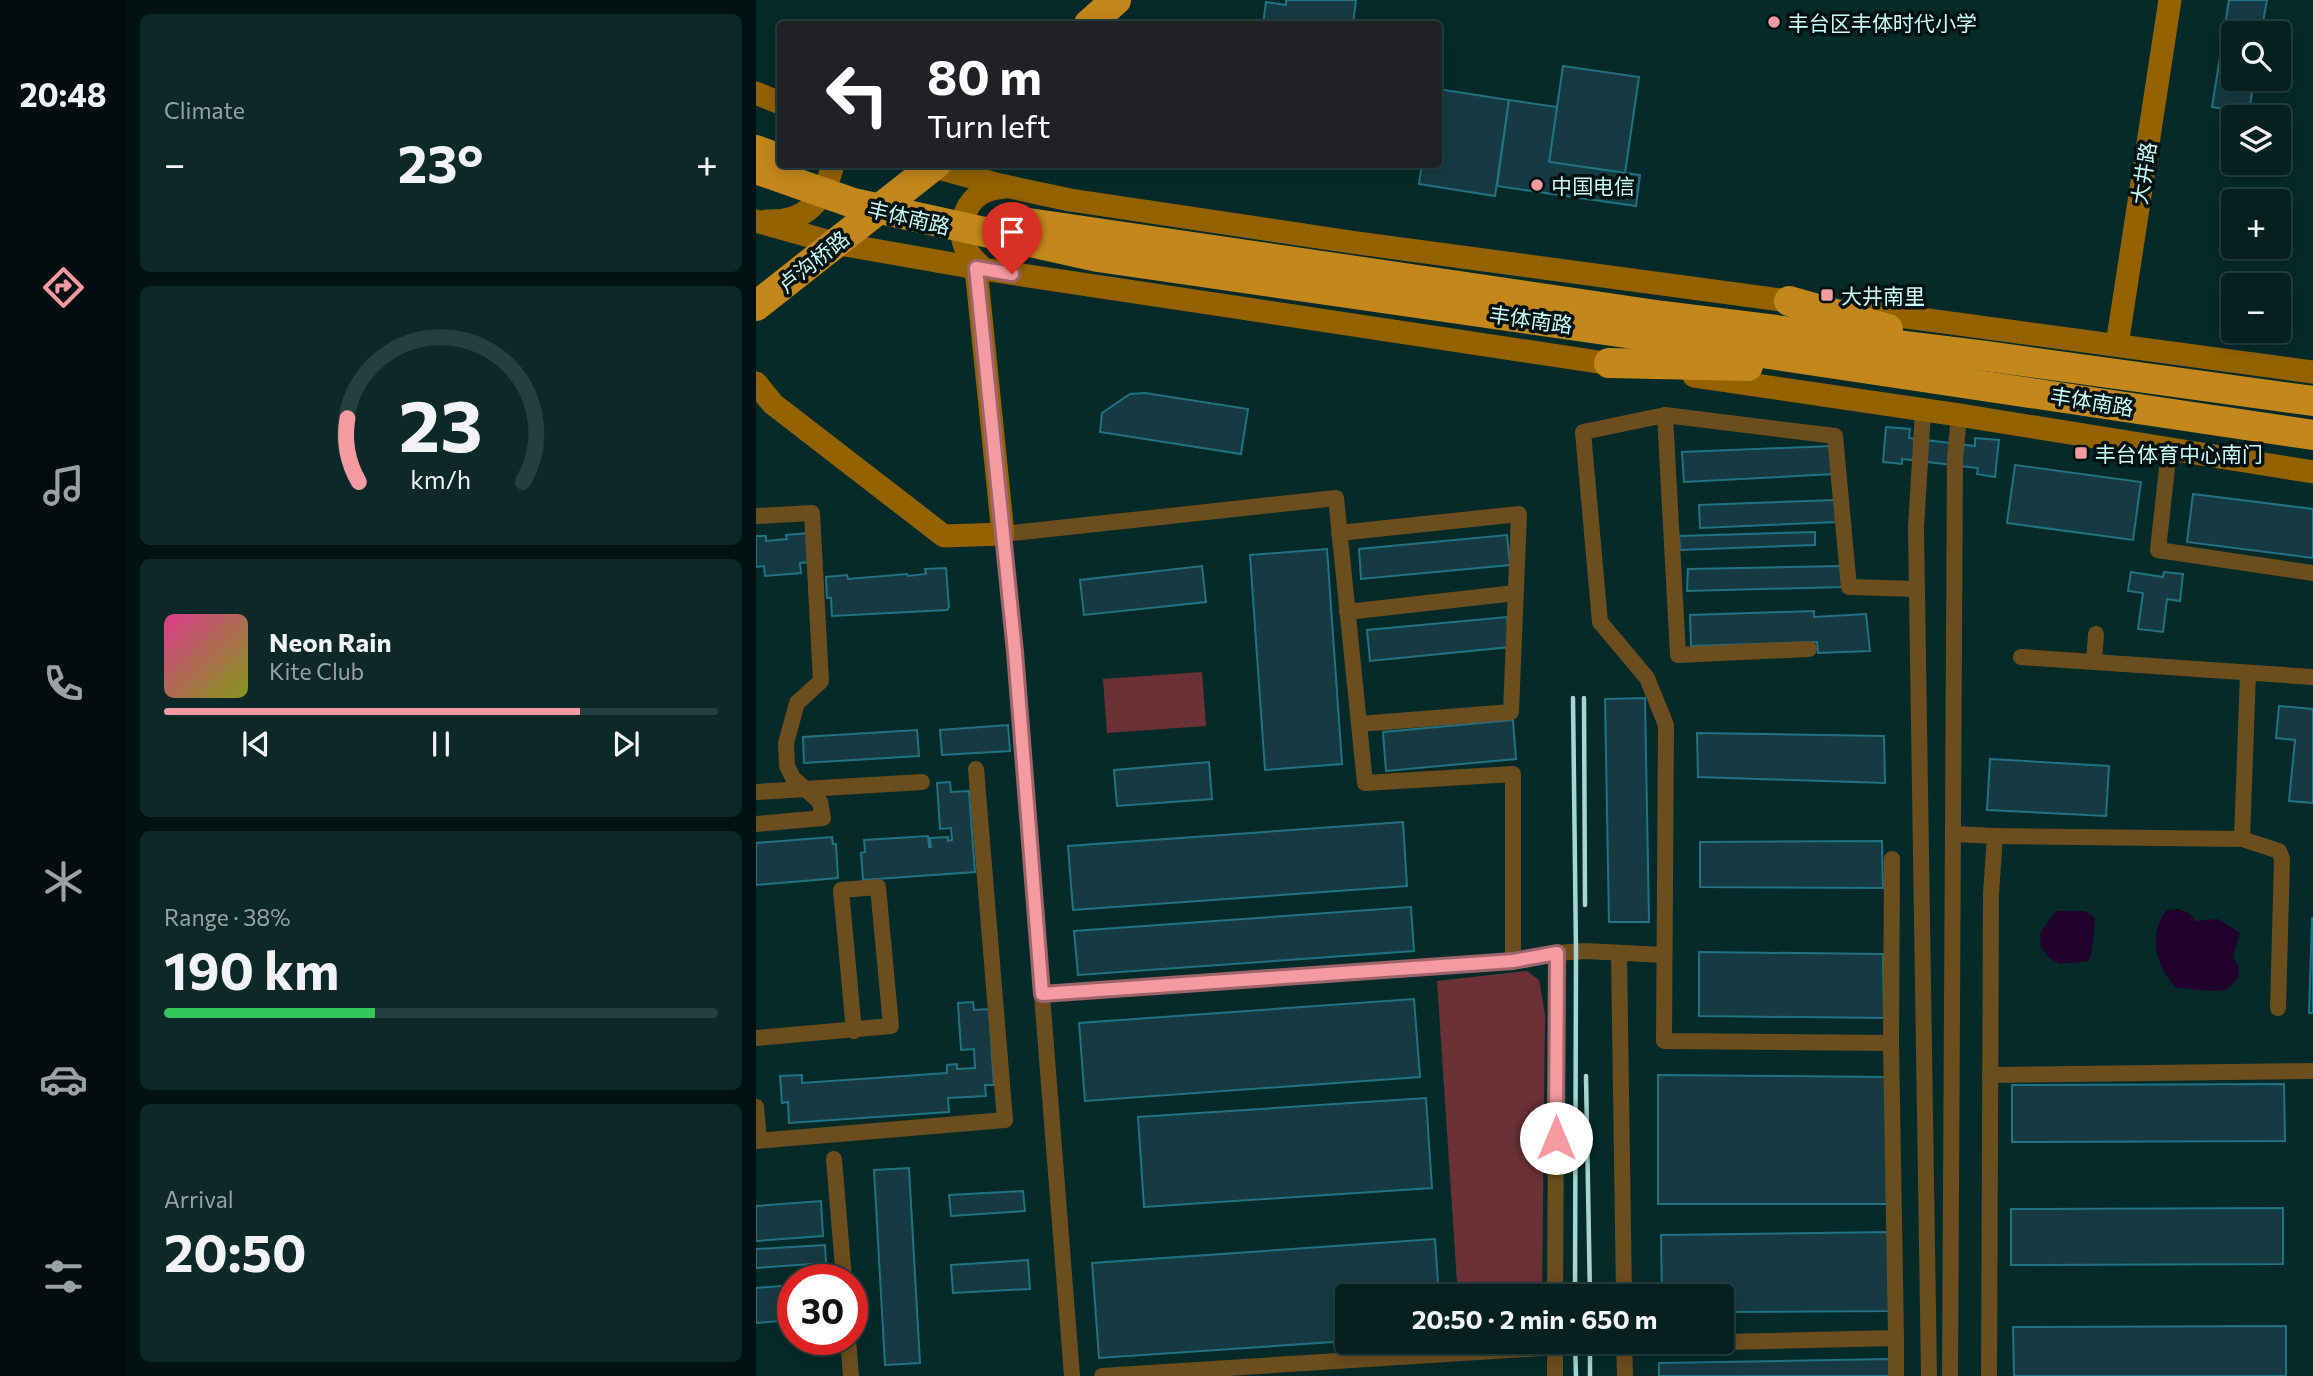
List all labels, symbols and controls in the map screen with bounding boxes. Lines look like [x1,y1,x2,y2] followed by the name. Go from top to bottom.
[1788,10,1977,35] place label: 丰台区丰体时代小学
[1766,14,1782,30] marker: 丰台区丰体时代小学
[2221,21,2291,343] map controls
[2221,21,2291,91] button: search
[927,45,1042,105] text: 80 m
[812,49,903,140] icon: left
[19,74,107,114] text: 20:48
[164,96,245,124] text: Climate
[927,105,1051,145] text: Turn left
[2221,105,2291,175] button: layers
[398,130,484,194] text: 23°
[164,139,186,186] text: −
[696,139,718,186] text: +
[2126,140,2160,206] street label: 大井路
[1551,173,1635,198] place label: 中国电信
[1529,177,1545,193] marker: 中国电信
[2221,189,2291,259] button: +
[865,195,953,239] street label: 丰体南路
[982,202,1042,274] pin
[993,213,1031,251] icon: arrive
[772,225,854,297] street label: 卢沟桥路
[39,263,88,312] icon: directions
[2221,273,2291,343] button: −
[1841,283,1925,308] place label: 大井南里
[1819,287,1835,303] marker: 大井南里
[1488,301,1574,337] street label: 丰体南路
[399,378,483,467] text: 23
[2049,382,2135,420] street label: 丰体南路
[2095,441,2263,466] place label: 丰台体育中心南门
[2073,445,2089,461] marker: 丰台体育中心南门
[39,461,88,510] icon: music
[411,463,471,493] text: km/h
[269,626,392,657] text: Neon Rain
[269,657,364,685] text: Kite Club
[39,659,88,708] icon: phone
[237,725,275,763] icon: previous
[422,725,460,763] icon: pause
[607,725,645,763] icon: next
[39,857,88,906] icon: climate
[164,903,291,931] text: Range · 38%
[164,937,339,1001] text: 190 km
[39,1055,88,1104] icon: car
[1519,1101,1593,1175] position arrow
[164,1185,234,1213] text: Arrival
[164,1219,306,1283] text: 20:50
[39,1252,88,1301] icon: filters
[777,1264,868,1355] speed limit sign: 30
[1412,1303,1657,1334] text: 20:50 · 2 min · 650 m

